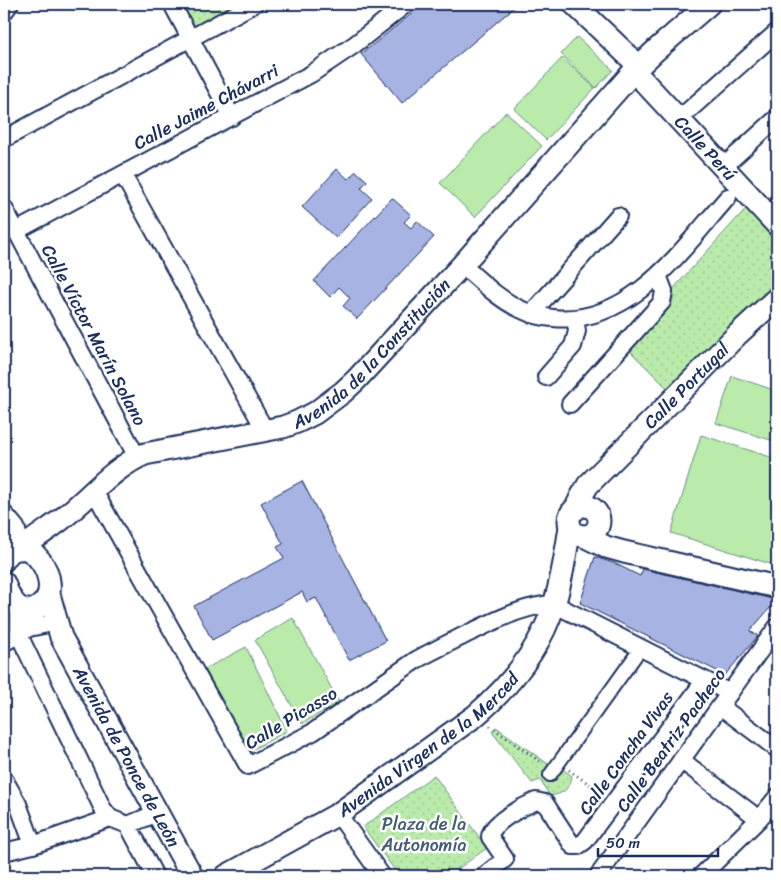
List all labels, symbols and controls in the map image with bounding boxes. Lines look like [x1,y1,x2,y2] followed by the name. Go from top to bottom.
[127,55,286,159] street label: Calle Jaime Chávarri
[666,107,745,189] street label: Calle Perú
[32,238,156,432] street label: Calle Víctor Marín Solano
[286,270,459,438] street label: Avenida de la Constitución
[636,334,738,437] street label: Calle Portugal
[63,659,189,853] street label: Avenida de Ponce de León
[607,661,735,819] street label: Calle Beatriz Pacheco
[330,664,528,826] street label: Avenida Virgen de la Merced
[238,678,344,758] street label: Calle Picasso
[570,684,682,822] street label: Calle Concha Vivas
[381,808,466,861] park label: Plaza de la Autonomía
[598,825,718,857] scale bar
[606,830,641,856] text: 50 m

